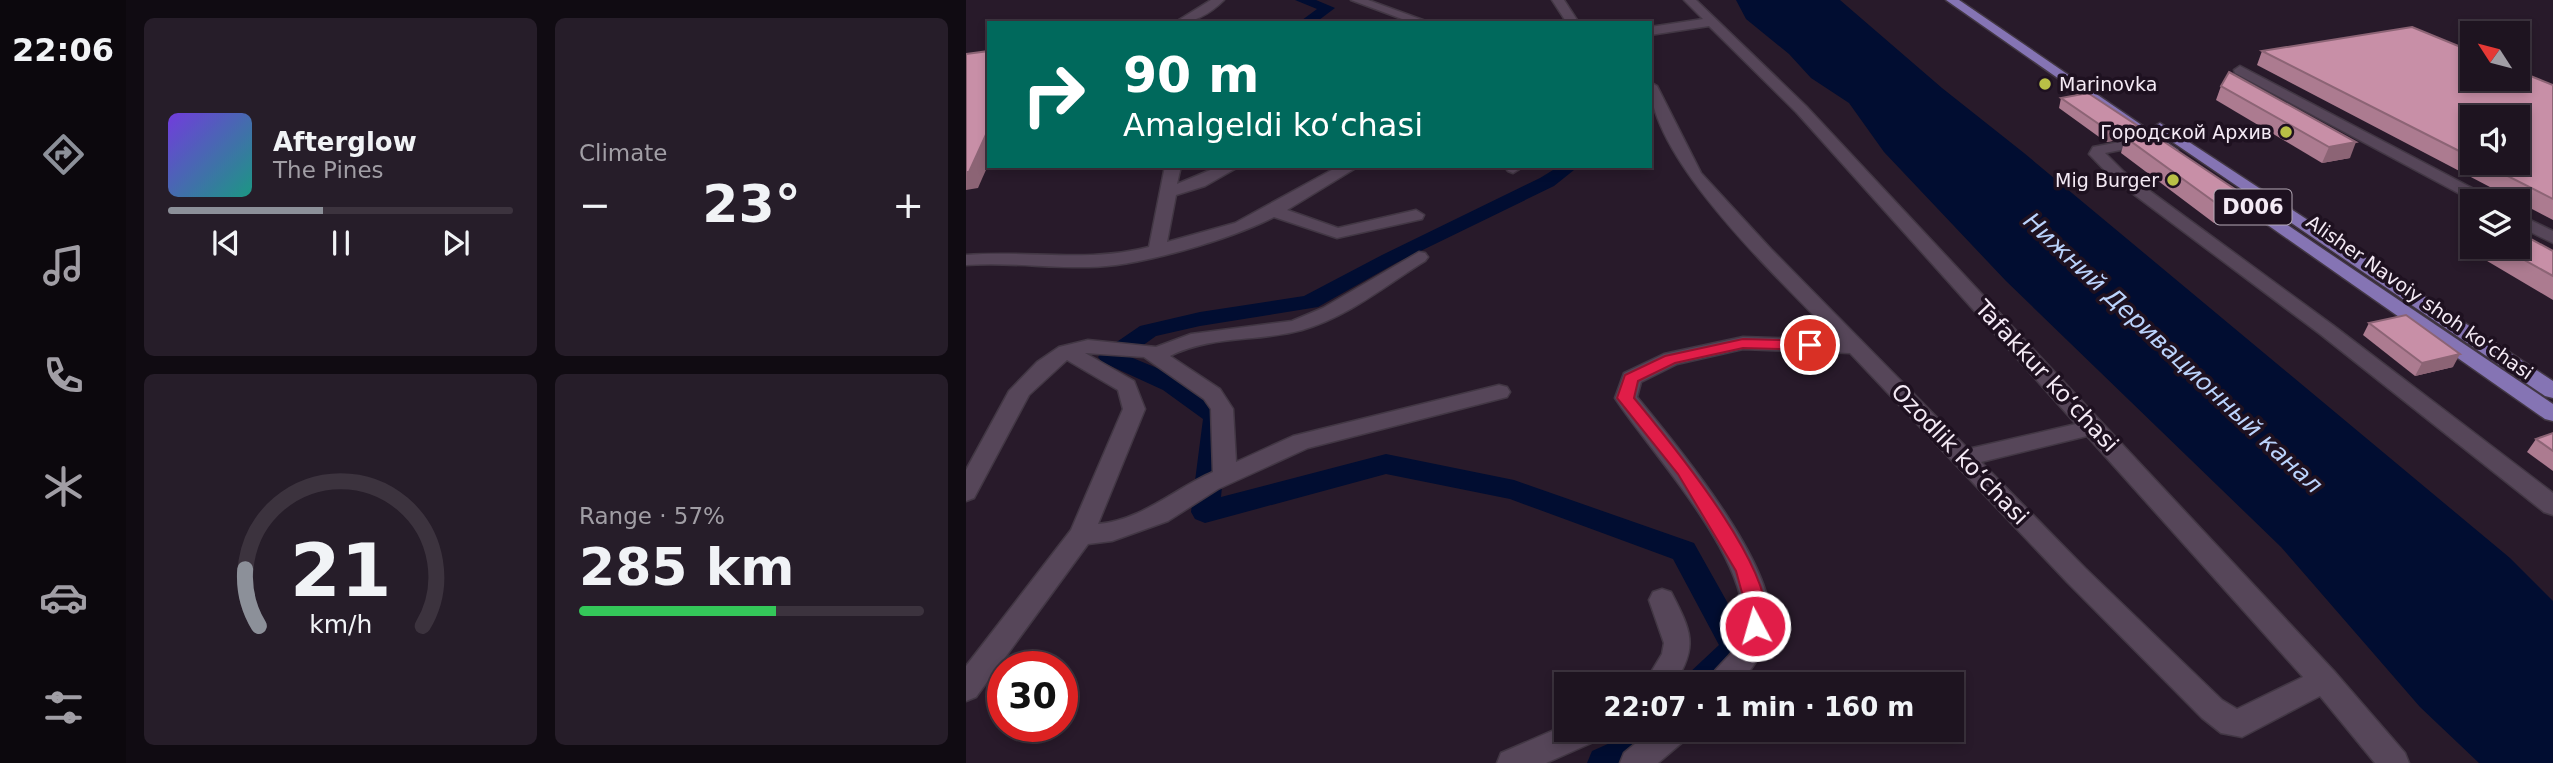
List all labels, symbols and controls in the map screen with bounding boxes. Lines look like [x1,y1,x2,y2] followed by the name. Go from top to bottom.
[2460,21,2530,91] north arrow
[2460,21,2530,259] map controls
[12,31,114,69] text: 22:06
[1123,47,1259,104] text: 90 m
[1008,49,1099,140] icon: right
[2059,73,2157,95] place label: Marinovka
[2037,76,2053,92] marker: Marinovka
[2460,105,2530,175] button: sound
[1123,106,1423,144] text: Amalgeldi ko‘chasi
[2100,121,2272,143] place label: Городской Архив
[2278,124,2294,140] marker: Городской Архив
[273,127,417,157] text: Afterglow
[39,130,88,179] icon: directions
[579,140,668,166] text: Climate
[273,157,384,183] text: The Pines
[2055,169,2159,191] place label: Mig Burger
[2165,172,2181,188] marker: Mig Burger
[702,174,801,234] text: 23°
[579,183,611,227] text: −
[892,183,924,227] text: +
[2460,189,2530,259] button: layers
[2214,190,2292,224] road number: D006
[2018,207,2328,499] water label: Нижний Деривационный канал
[2303,210,2537,384] street label: Alisher Navoiy shoh koʻchasi
[207,224,245,262] icon: previous
[322,224,360,262] icon: pause
[437,224,475,262] icon: next
[39,241,88,290] icon: music
[1970,294,2124,457] street label: Tafakkur ko‘chasi
[1780,315,1840,375] pin
[1791,326,1829,364] icon: arrive
[39,351,88,400] icon: phone
[1886,378,2034,530] street label: Ozodlik ko‘chasi
[39,462,88,511] icon: climate
[579,503,725,529] text: Range · 57%
[290,528,391,613] text: 21
[579,537,794,597] text: 285 km
[39,573,88,622] icon: car
[1718,589,1792,663] position arrow
[309,609,372,638] text: km/h
[987,651,1078,742] speed limit sign: 30
[39,683,88,732] icon: filters
[1604,692,1914,722] text: 22:07 · 1 min · 160 m

